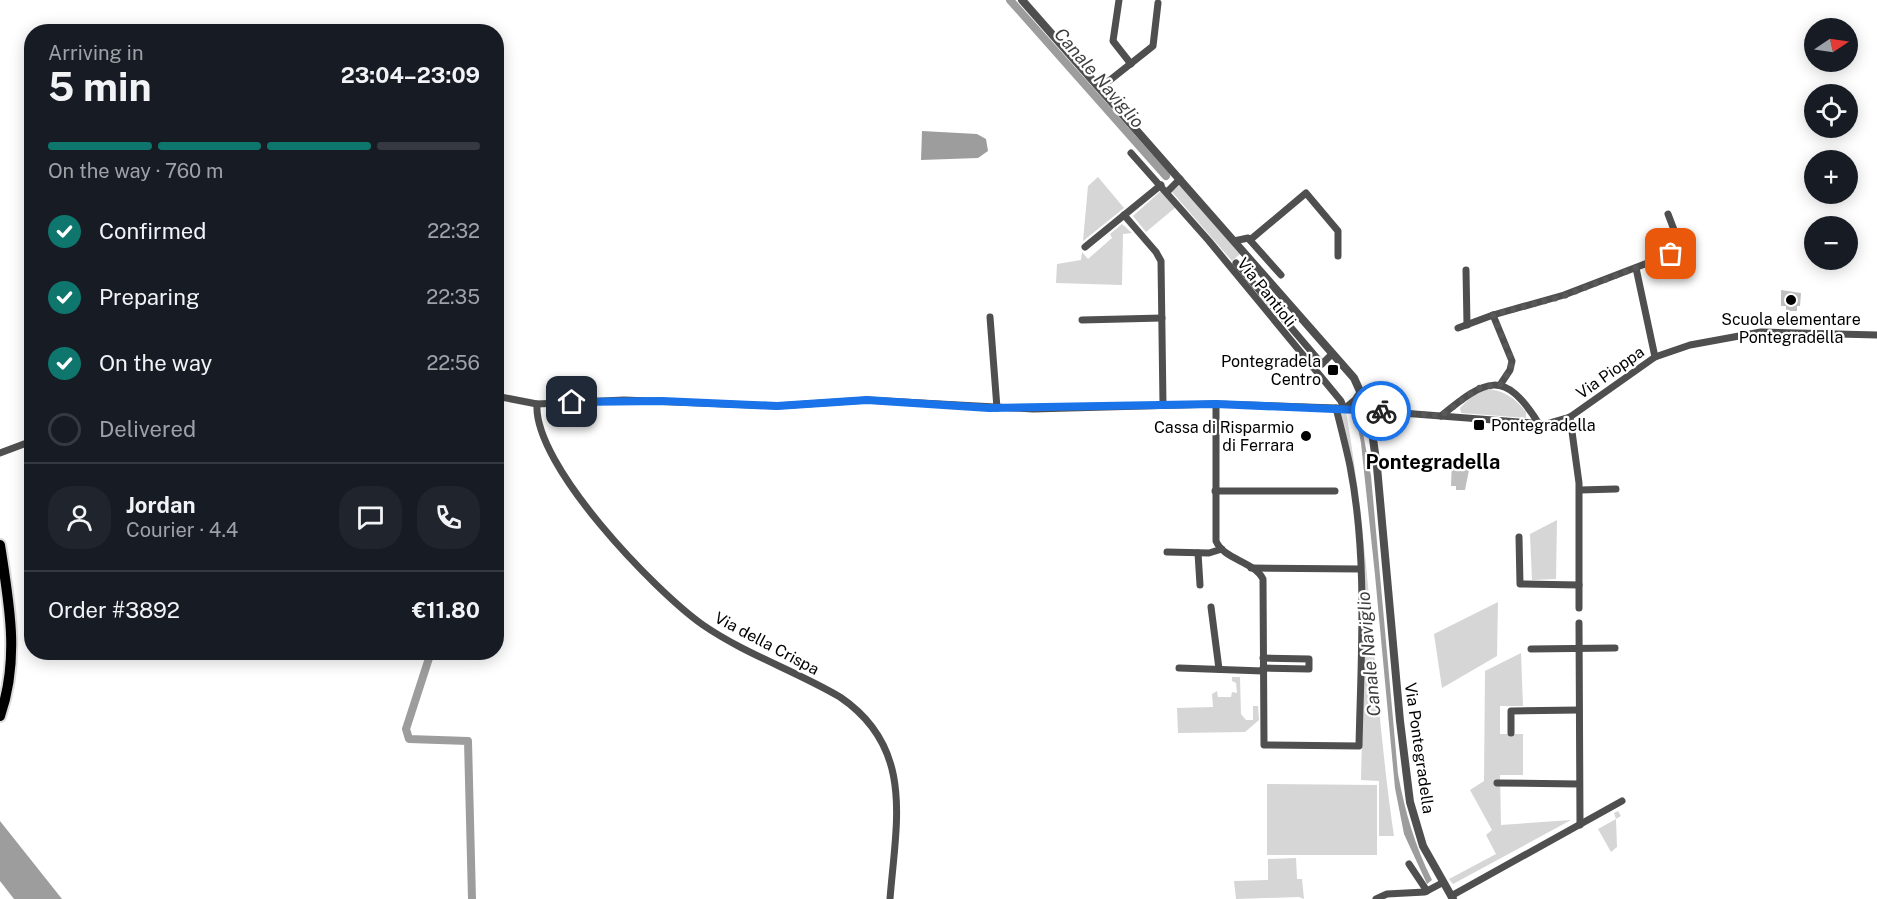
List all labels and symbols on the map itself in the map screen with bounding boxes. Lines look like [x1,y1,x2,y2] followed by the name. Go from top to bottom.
[1804,18,1858,72] north arrow
[1050,23,1149,132] water label: Canale Naviglio
[1645,228,1696,279] pin
[1233,254,1300,331] street label: Via Pantioli
[1784,293,1798,307] marker: Scuola elementare Pontegradella
[1721,310,1861,347] place label: Scuola elementare Pontegradella
[1573,342,1648,403] street label: Via Pioppa
[1221,352,1321,389] place label: Pontegradela Centro
[1326,363,1340,377] marker: Pontegradela Centro
[546,376,597,427] pin
[1351,381,1411,441] courier
[1491,416,1596,435] place label: Pontegradella
[1154,418,1294,455] place label: Cassa di Risparmio di Ferrara
[1472,418,1486,432] marker: Pontegradella
[1299,429,1313,443] marker: Cassa di Risparmio di Ferrara
[1366,450,1500,474] district label: Pontegradella
[1353,590,1384,718] water label: Canale Naviglio
[711,608,822,679] street label: Via della Crispa
[1401,681,1438,815] street label: Via Pontegradella

